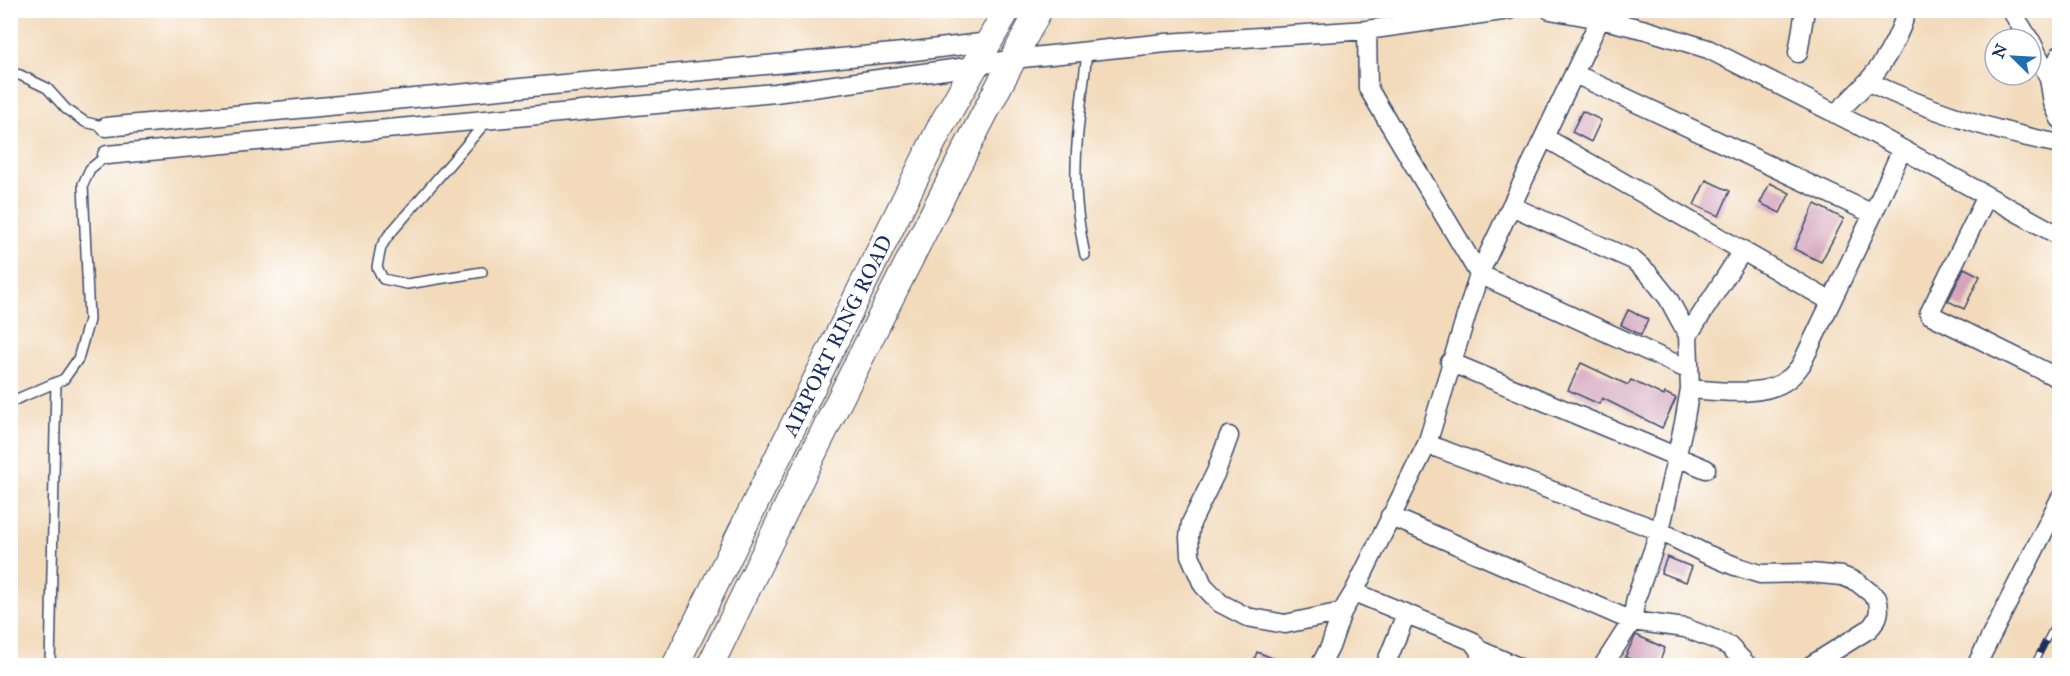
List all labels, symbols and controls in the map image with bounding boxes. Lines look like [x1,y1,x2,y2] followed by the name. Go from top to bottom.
[1983,27,2043,87] north arrow
[1988,41,2011,61] text: N
[777,231,898,442] street label: AIRPORT RING ROAD

